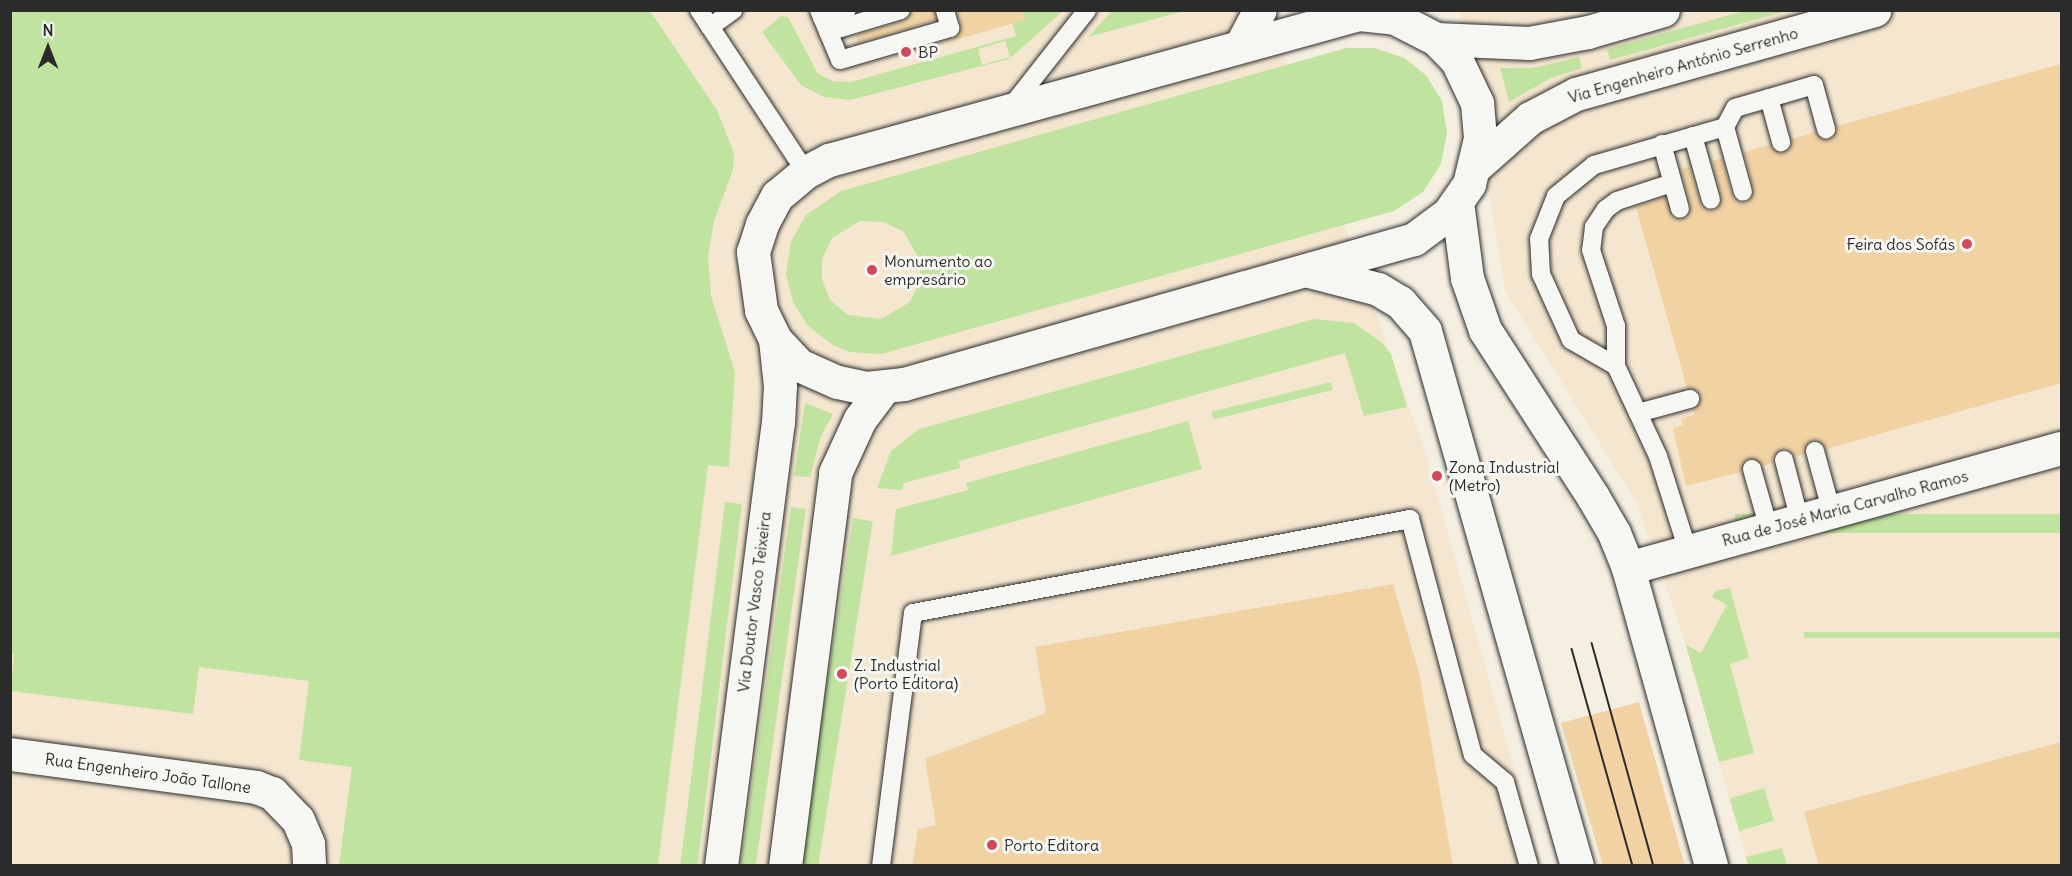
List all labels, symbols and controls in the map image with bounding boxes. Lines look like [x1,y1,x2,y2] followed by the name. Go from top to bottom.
[18,18,78,78] north arrow
[42,20,54,40] text: N
[1566,23,1800,107] street label: Via Engenheiro António Serrenho
[918,42,938,62] place label: BP
[899,45,913,59] marker: BP
[1847,234,1955,254] place label: Feira dos Sofás
[1960,237,1974,251] marker: Feira dos Sofás
[884,251,992,289] place label: Monumento ao empresário
[865,263,879,277] marker: Monumento ao empresário
[1449,457,1559,495] place label: Zona Industrial (Metro)
[1720,466,1970,550] street label: Rua de José Maria Carvalho Ramos
[1430,469,1444,483] marker: Zona Industrial (Metro)
[733,510,775,694] street label: Via Doutor Vasco Teixeira
[854,655,958,693] place label: Z. Industrial (Porto Editora)
[835,667,849,681] marker: Z. Industrial (Porto Editora)
[44,749,252,797] street label: Rua Engenheiro João Tallone
[1004,835,1099,855] place label: Porto Editora
[985,838,999,852] marker: Porto Editora

